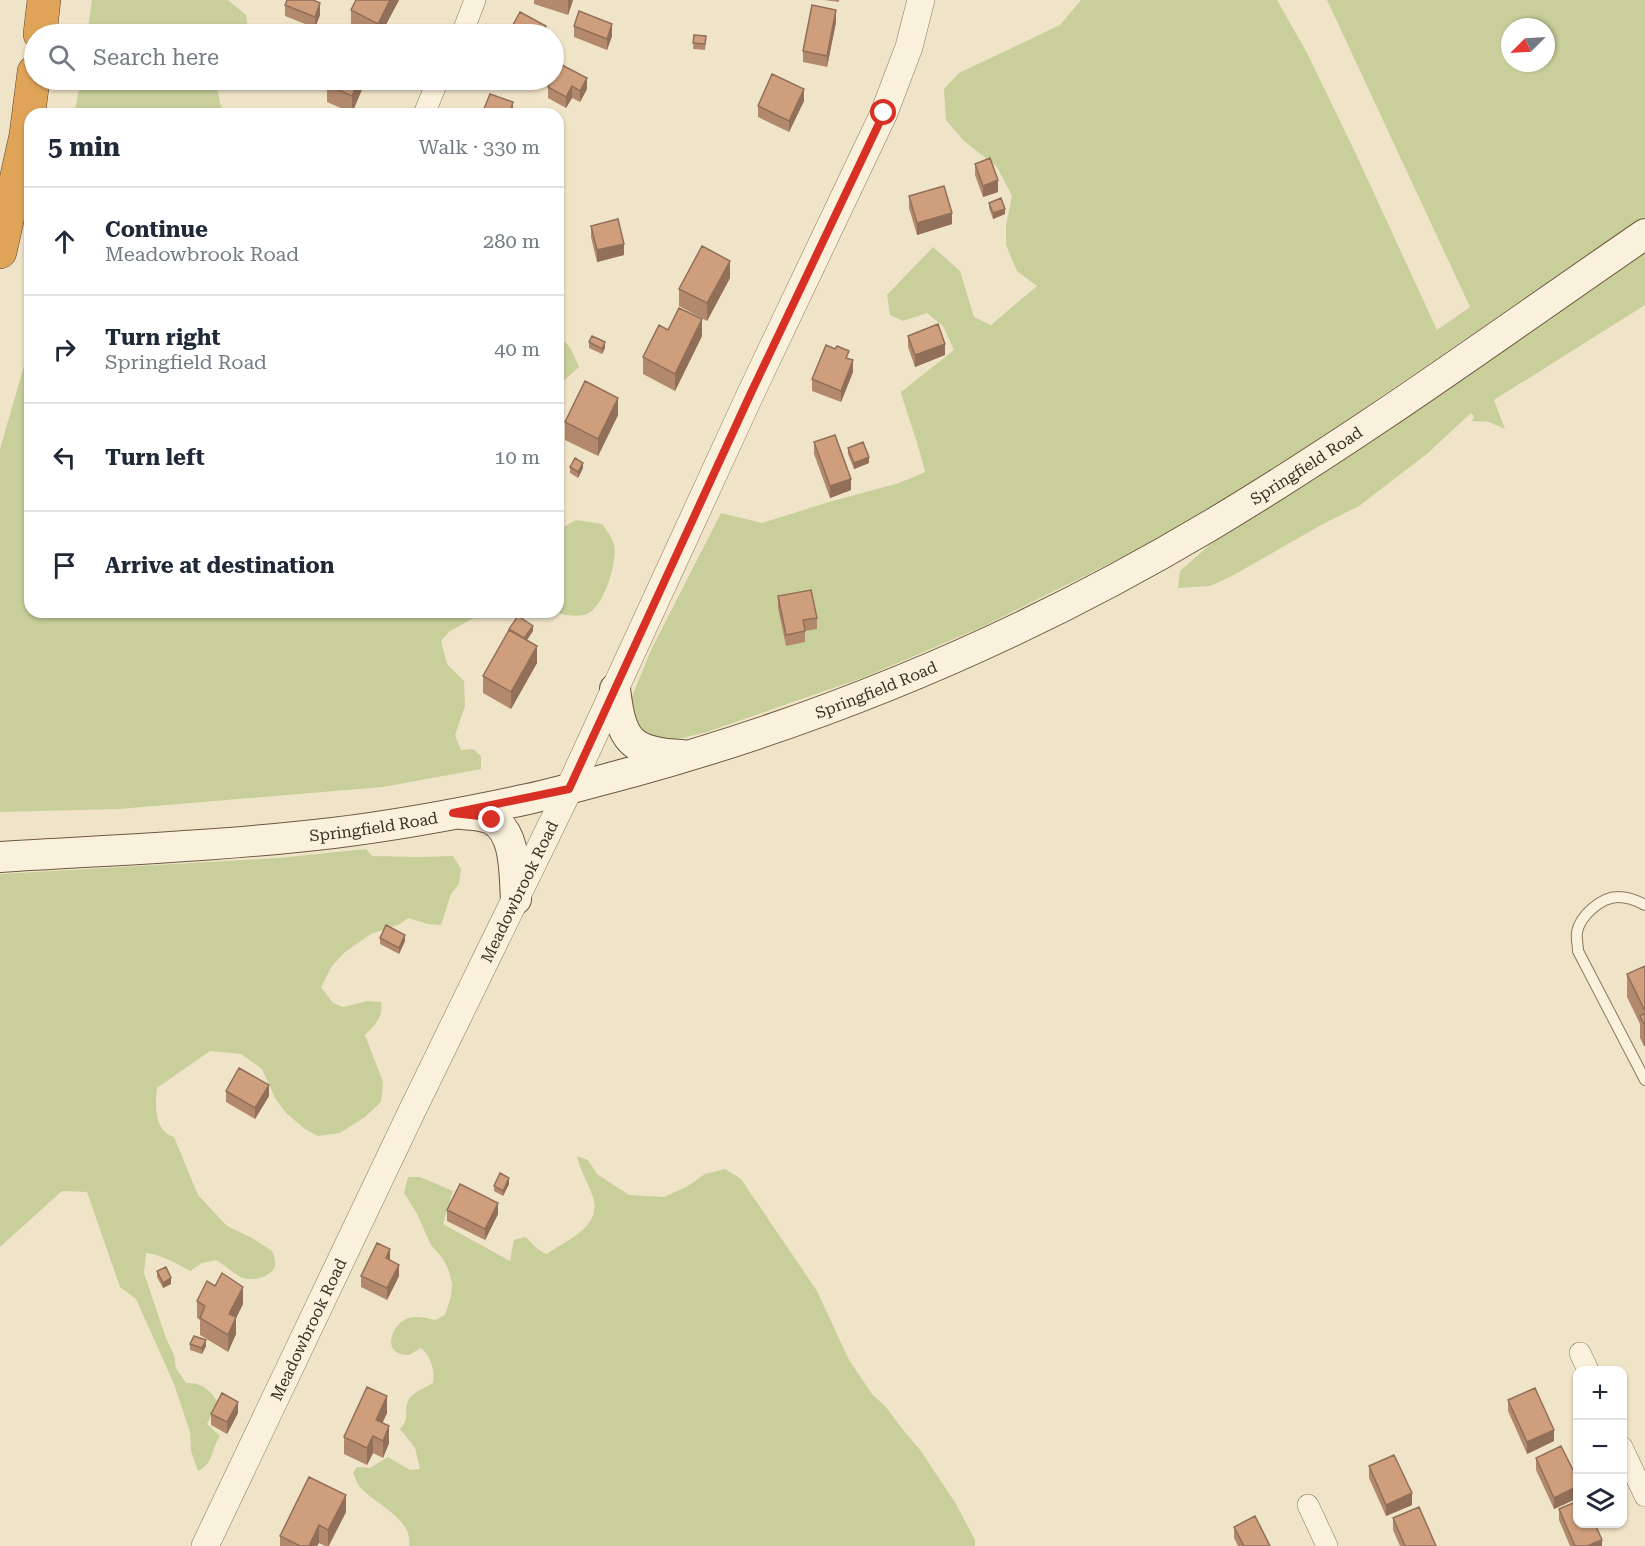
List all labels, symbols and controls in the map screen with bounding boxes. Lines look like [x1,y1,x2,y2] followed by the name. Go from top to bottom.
[1501,18,1555,72] north arrow
[24,24,564,90] search box
[45,41,78,74] icon: search
[93,45,219,70] text: Search here
[870,99,896,125] route start
[48,132,120,162] text: 5 min
[419,135,540,159] text: Walk · 330 m
[105,217,208,242] text: Continue
[48,225,81,258] icon: ahead
[483,229,540,253] text: 280 m
[105,242,299,266] text: Meadowbrook Road
[105,325,220,350] text: Turn right
[48,333,81,366] icon: right
[494,337,540,361] text: 40 m
[105,350,267,374] text: Springfield Road
[1247,422,1366,508] street label: Springfield Road
[48,441,81,474] icon: left
[105,445,205,470] text: Turn left
[494,445,540,469] text: 10 m
[48,549,81,582] icon: arrive
[105,553,334,578] text: Arrive at destination
[812,657,940,722] street label: Springfield Road
[478,806,504,832] route end
[308,808,439,845] street label: Springfield Road
[476,817,562,965] street label: Meadowbrook Road
[266,1255,350,1403] street label: Meadowbrook Road
[1573,1366,1627,1528] map controls
[1573,1366,1627,1420] button: +
[1573,1420,1627,1474] button: −
[1573,1474,1627,1528] button: layers

